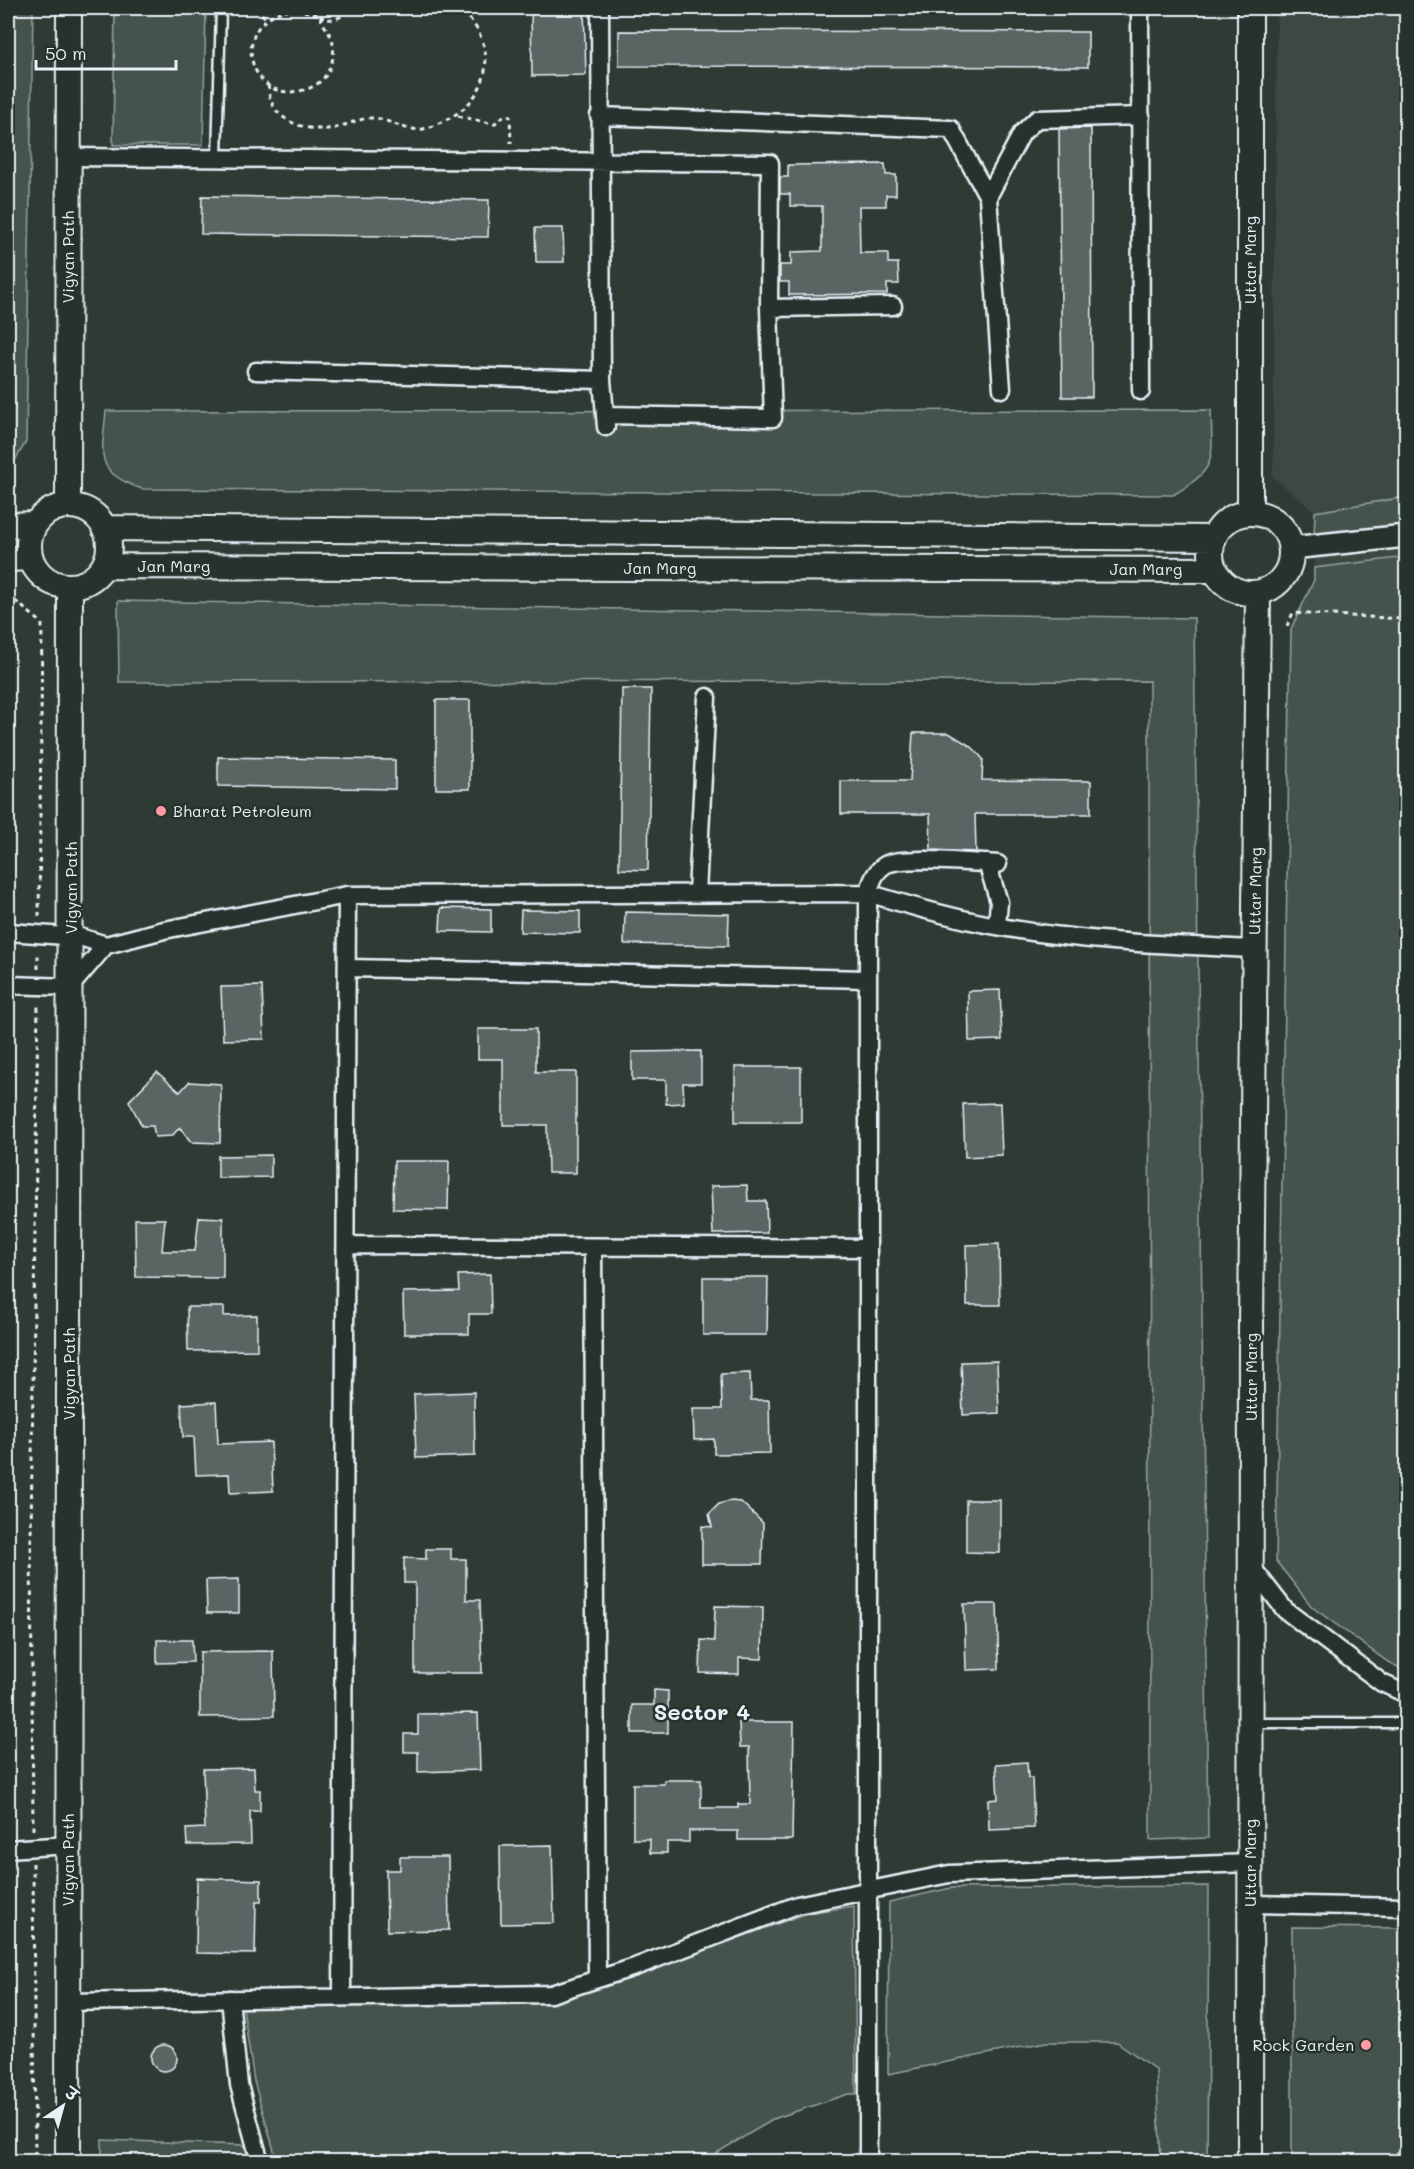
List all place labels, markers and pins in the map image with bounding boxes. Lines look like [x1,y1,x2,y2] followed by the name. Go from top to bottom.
[173,800,312,821] place label: Bharat Petroleum
[154,804,168,818] marker: Bharat Petroleum
[1252,2034,1354,2055] place label: Rock Garden
[1359,2038,1373,2052] marker: Rock Garden

